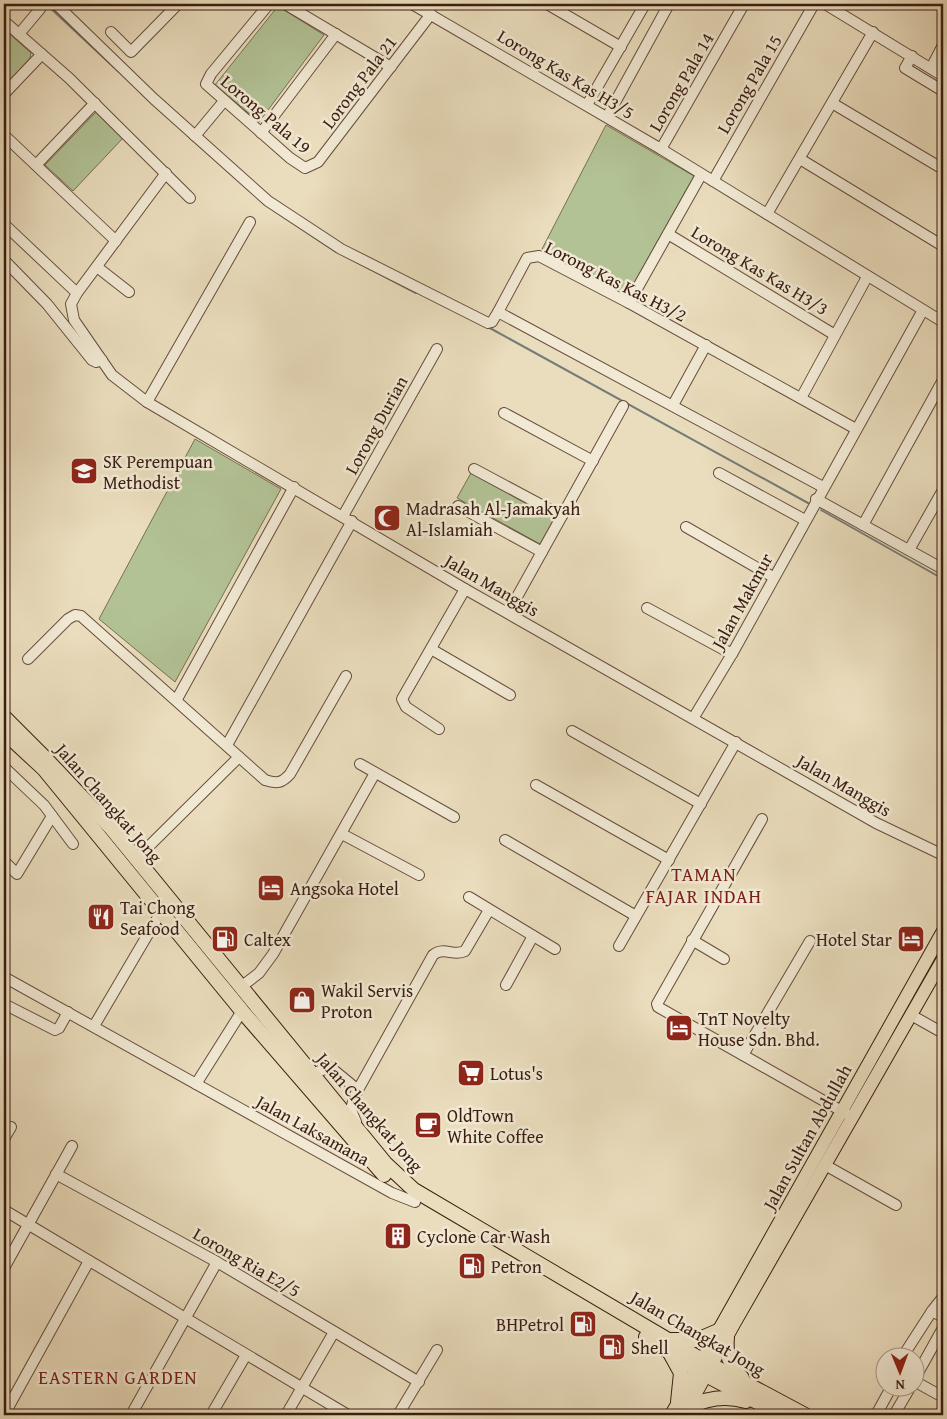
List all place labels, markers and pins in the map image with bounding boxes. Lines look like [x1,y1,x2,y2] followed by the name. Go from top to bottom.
[103,448,213,496] place label: SK Perempuan Methodist
[69,456,99,486] school or university icon: SK Perempuan Methodist
[406,495,580,543] place label: Madrasah Al-Jamakyah Al-Islamiah
[372,503,402,533] mosque icon: Madrasah Al-Jamakyah Al-Islamiah
[256,873,286,903] hotel icon: Angsoka Hotel
[290,875,399,902] place label: Angsoka Hotel
[120,894,195,942] place label: Tai Chong Seafood
[86,902,116,932] restaurant icon: Tai Chong Seafood
[210,924,240,954] fuel station icon: Caltex
[896,924,926,954] hotel icon: Hotel Star
[244,926,292,953] place label: Caltex
[816,926,893,953] place label: Hotel Star
[321,977,413,1025] place label: Wakil Servis Proton
[287,985,317,1015] shop icon: Wakil Servis Proton
[698,1005,820,1053] place label: TnT Novelty House Sdn. Bhd.
[664,1013,694,1043] hotel icon: TnT Novelty House Sdn. Bhd.
[456,1058,486,1088] supermarket icon: Lotus's
[490,1060,543,1087] place label: Lotus's
[447,1102,544,1150] place label: OldTown White Coffee
[413,1110,443,1140] cafe icon: OldTown White Coffee
[383,1221,413,1251] building icon: Cyclone Car Wash
[417,1223,550,1250] place label: Cyclone Car Wash
[457,1251,487,1281] fuel station icon: Petron
[491,1253,542,1280] place label: Petron
[568,1309,598,1339] fuel station icon: BHPetrol
[496,1311,564,1338] place label: BHPetrol
[597,1332,627,1362] fuel station icon: Shell
[631,1334,668,1361] place label: Shell

